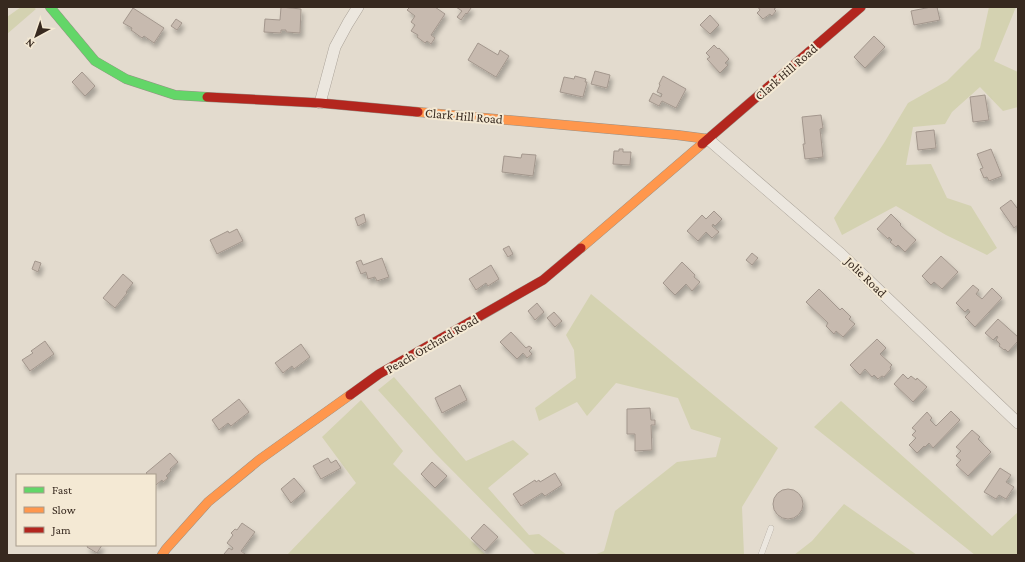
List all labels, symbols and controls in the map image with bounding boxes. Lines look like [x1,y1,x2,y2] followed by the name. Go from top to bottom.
[16,16,56,56] north arrow
[22,36,36,51] text: N
[752,41,820,103] street label: Clark Hill Road
[425,105,504,127] street label: Clark Hill Road
[842,253,890,300] street label: Jolie Road
[383,311,481,377] street label: Peach Orchard Road
[16,474,156,546] legend
[52,483,73,497] text: Fast
[52,503,76,517] text: Slow
[51,523,71,537] text: Jam

